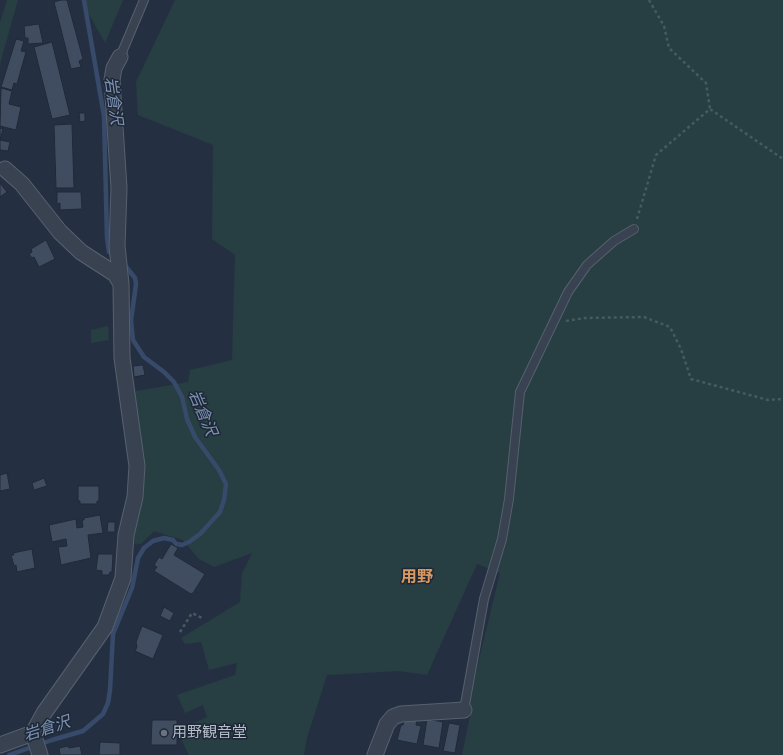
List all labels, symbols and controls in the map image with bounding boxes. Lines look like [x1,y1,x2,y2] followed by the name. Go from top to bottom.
[100,76,126,126] water label: 岩倉沢
[184,387,220,439] water label: 岩倉沢
[401,567,433,587] district label: 用野
[21,712,73,746] water label: 岩倉沢
[172,724,247,742] place label: 用野観音堂
[159,728,169,738] marker: 用野観音堂

